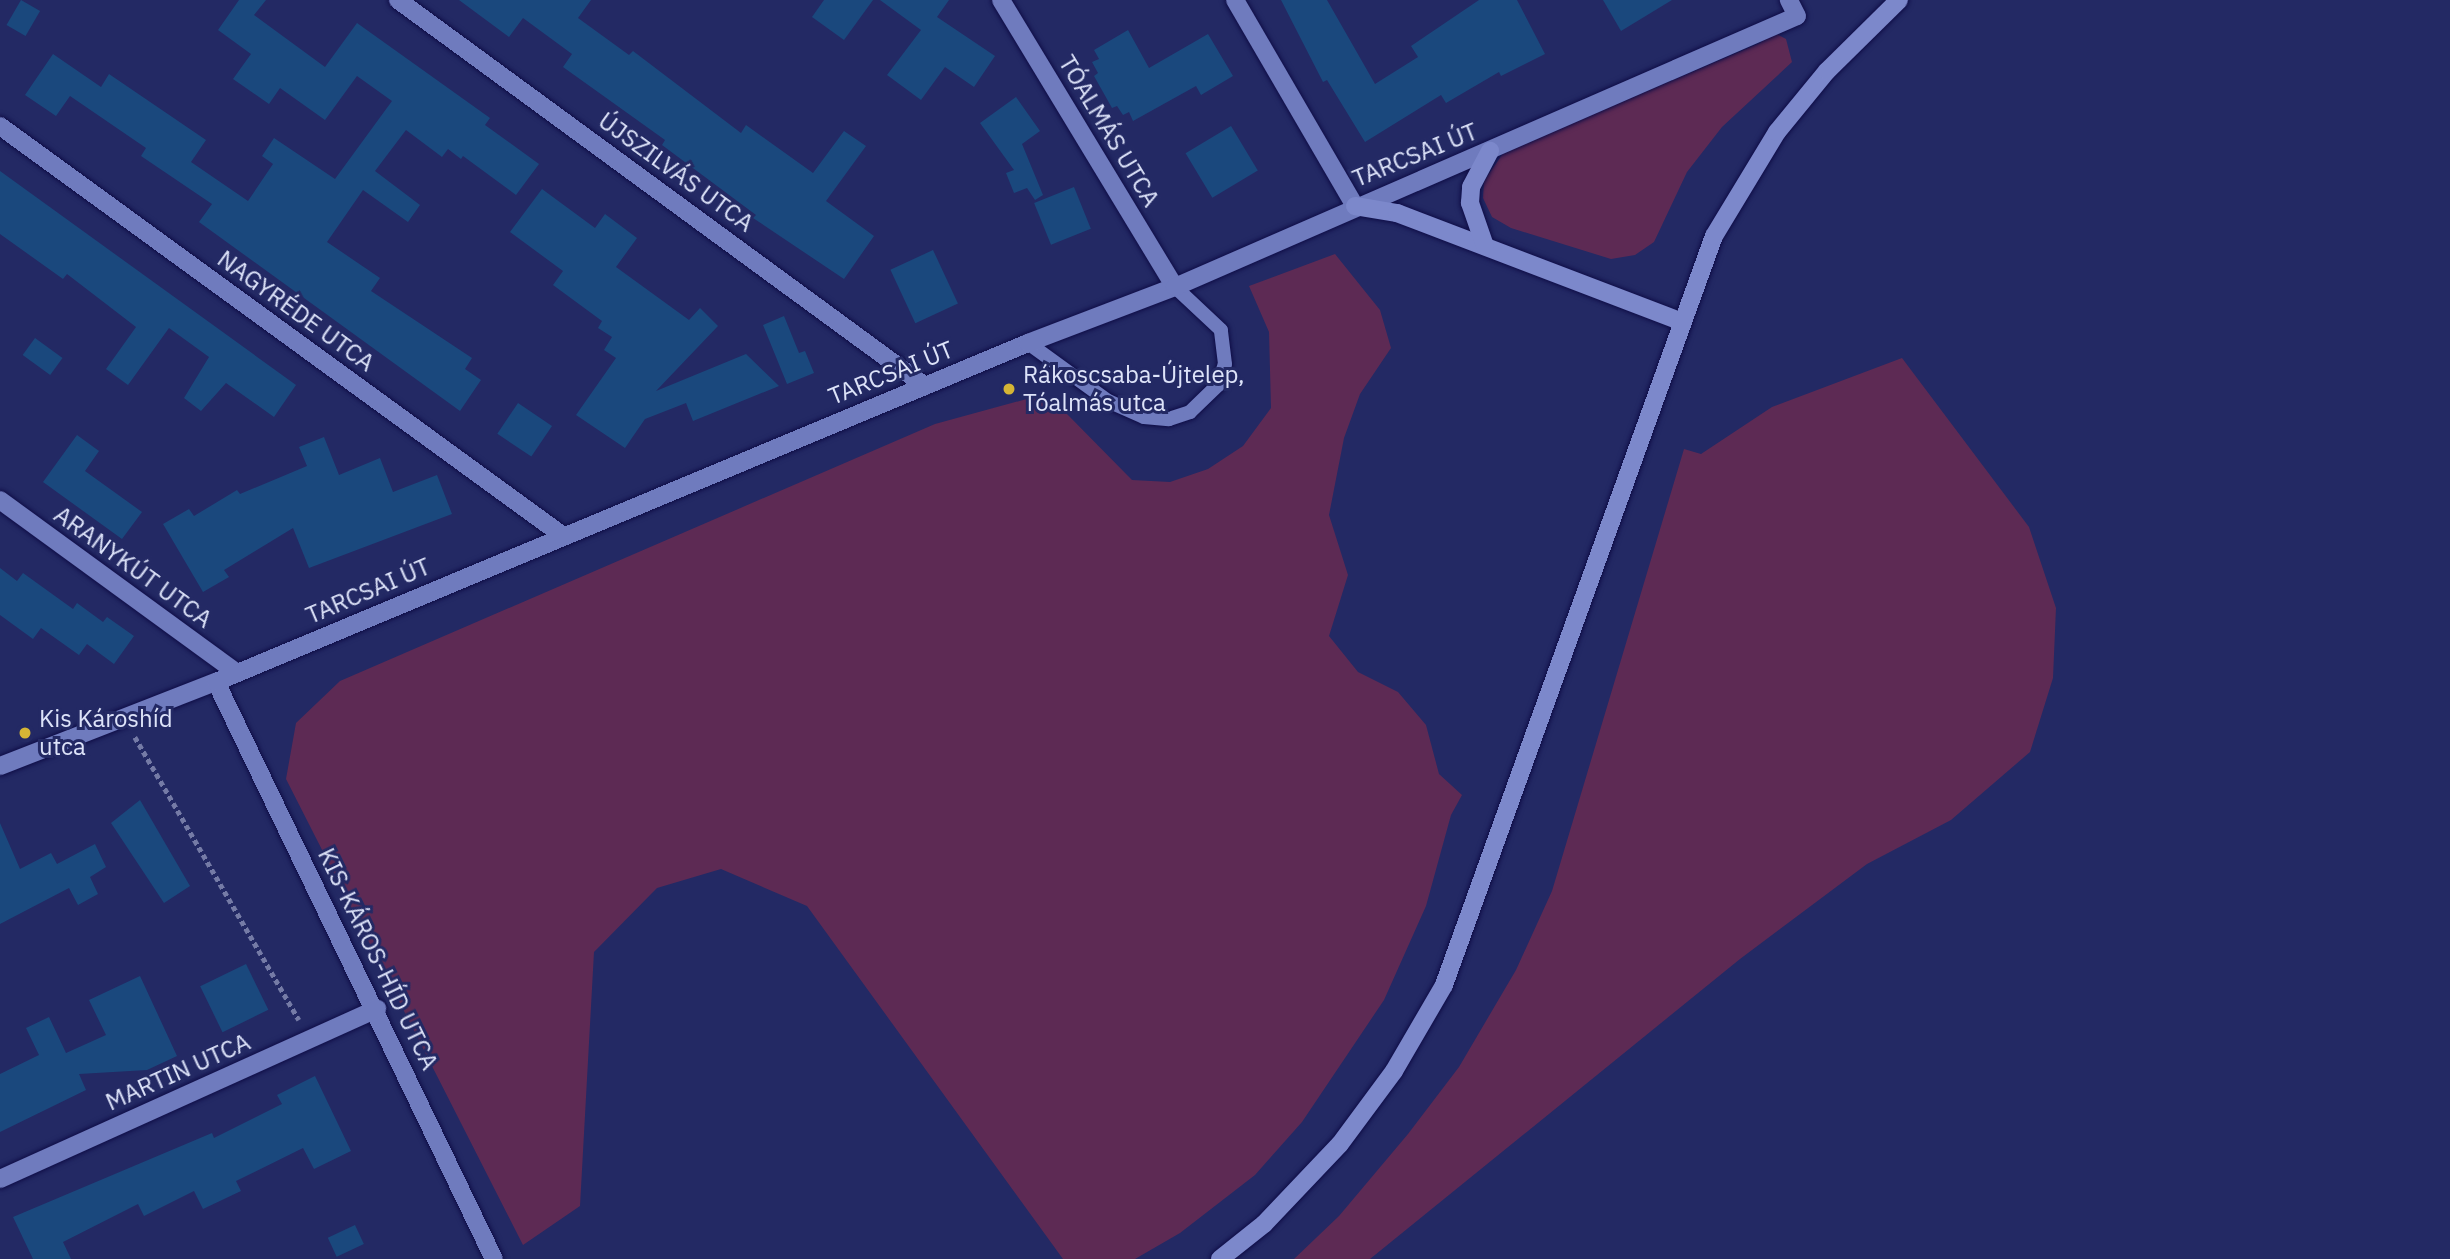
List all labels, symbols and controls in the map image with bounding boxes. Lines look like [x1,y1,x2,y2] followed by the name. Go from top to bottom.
[1052,50,1166,212] street label: TÓALMÁS UTCA
[593,106,759,238] street label: ÚJSZILVÁS UTCA
[1348,117,1482,193] street label: TARCSAI ÚT
[212,244,380,378] street label: NAGYRÉDE UTCA
[824,335,958,411] street label: TARCSAI ÚT
[1023,361,1245,417] place label: Rákoscsaba-Újtelep, Tóalmás utca
[1001,381,1017,397] marker: Rákoscsaba-Újtelep, Tóalmás utca
[48,500,218,634] street label: ARANYKÚT UTCA
[302,552,434,630] street label: TARCSAI ÚT
[39,705,173,761] place label: Kis Károshíd utca
[17,725,33,741] marker: Kis Károshíd utca
[312,843,444,1075] street label: KIS-KÁROS-HÍD UTCA
[101,1027,255,1117] street label: MARTIN UTCA

